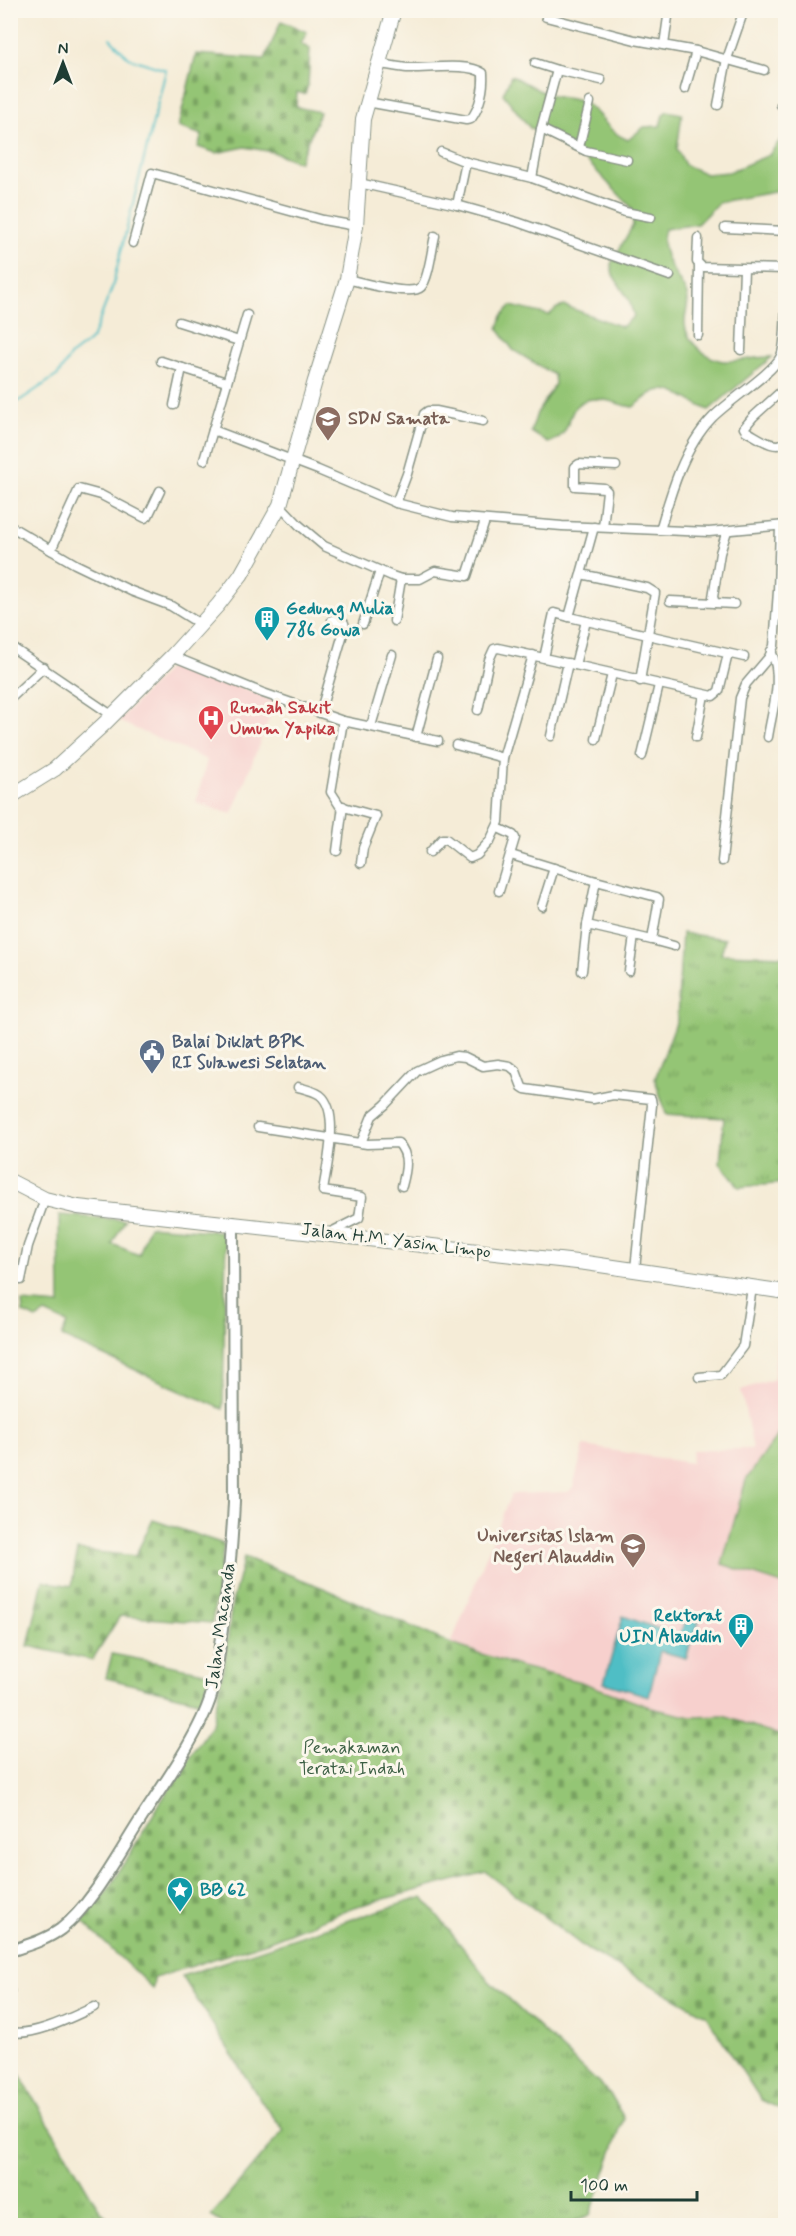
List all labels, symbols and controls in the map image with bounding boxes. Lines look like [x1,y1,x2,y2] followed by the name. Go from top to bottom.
[33,33,93,93] north arrow
[58,39,68,60] text: N
[313,404,343,442] school or university icon: SDN Samata
[348,407,451,431] place label: SDN Samata
[286,597,394,642] place label: Gedung Mulia 786 Gowa
[252,604,282,642] building icon: Gedung Mulia 786 Gowa
[230,696,336,741] place label: Rumah Sakit Umum Yapika
[196,703,226,741] hospital icon: Rumah Sakit Umum Yapika
[172,1030,327,1075] place label: Balai Diklat BPK RI Sulawesi Selatan
[137,1037,167,1075] public building icon: Balai Diklat BPK RI Sulawesi Selatan
[300,1217,492,1265] street label: Jalan H.M. Yasin Limpo
[477,1524,614,1571] place label: Universitas Islam Negeri Alauddin
[618,1531,648,1569] school or university icon: Universitas Islam Negeri Alauddin
[200,1561,242,1691] street label: Jalan Macanda
[620,1604,722,1649] place label: Rektorat UIN Alauddin
[726,1611,756,1649] building icon: Rektorat UIN Alauddin
[299,1736,405,1781] park label: Pemakaman Teratai Indah
[165,1875,195,1913] place icon: BB 62
[200,1878,246,1902] place label: BB 62
[571,2164,697,2202] scale bar
[580,2174,628,2198] text: 100 m

